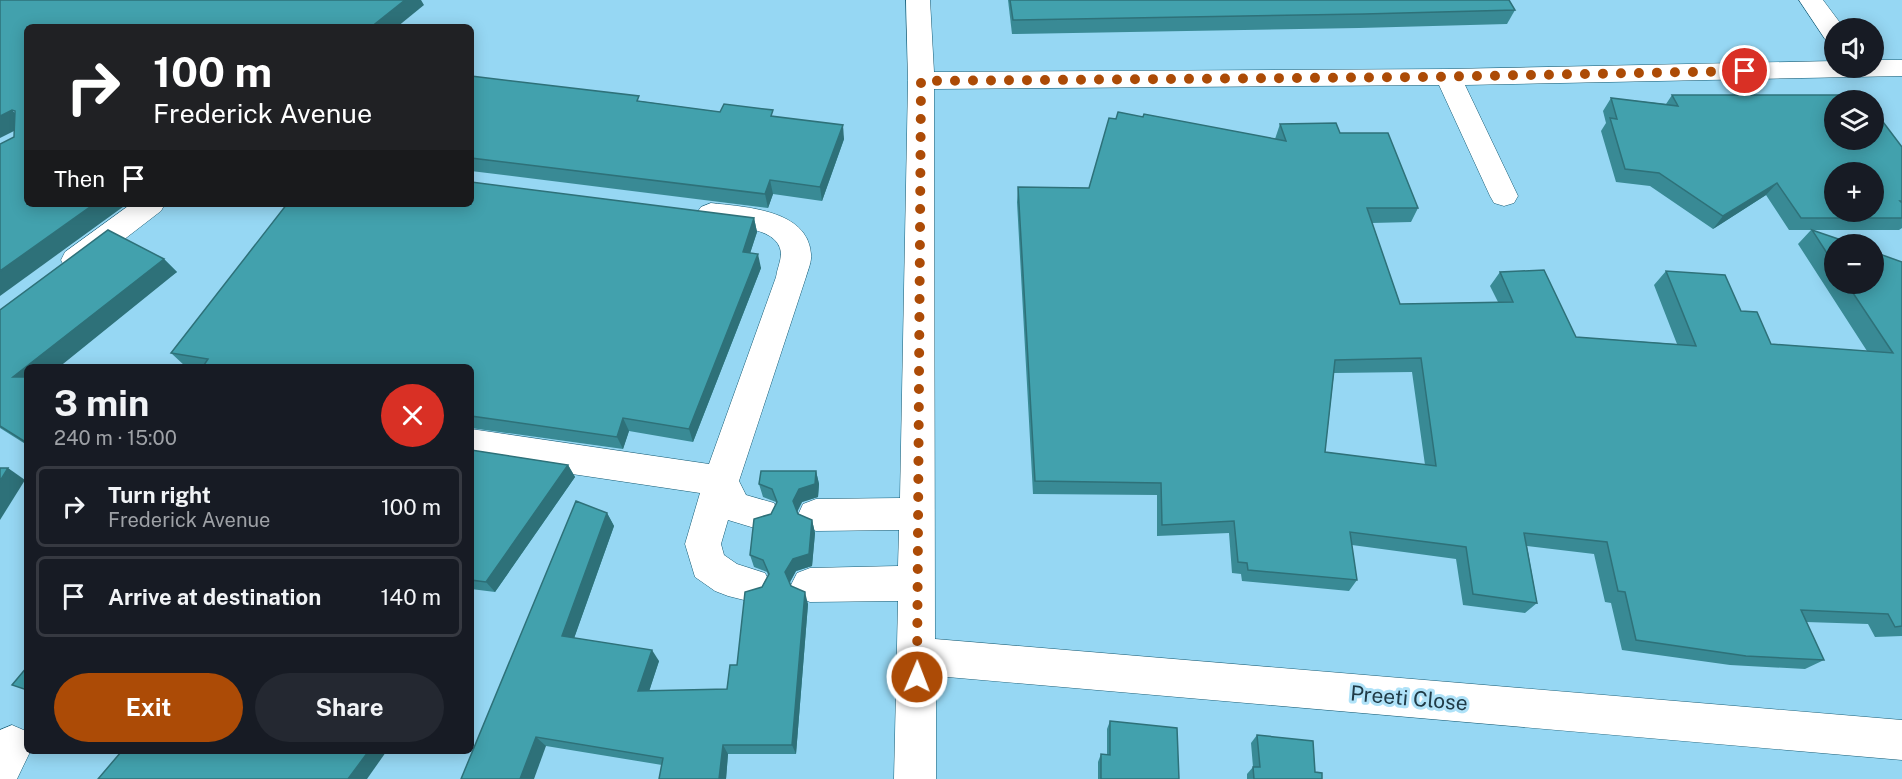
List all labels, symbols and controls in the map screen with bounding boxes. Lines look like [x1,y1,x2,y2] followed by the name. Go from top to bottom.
[1824,18,1884,294] map controls
[1824,18,1884,78] button: sound
[1719,45,1770,96] pin
[153,47,272,96] text: 100 m
[54,48,132,126] icon: right
[1728,54,1761,87] icon: arrive
[1824,90,1884,150] button: layers
[153,97,372,129] text: Frederick Avenue
[117,162,150,195] icon: arrive
[1824,162,1884,222] button: +
[54,166,105,192] text: Then
[1824,234,1884,294] button: −
[54,382,149,424] text: 3 min
[381,384,444,447] button: close
[54,426,177,450] text: 240 m · 15:00
[108,482,211,508] text: Turn right
[57,490,90,523] icon: right
[381,494,441,520] text: 100 m
[108,508,270,532] text: Frederick Avenue
[57,580,90,613] icon: arrive
[108,584,321,610] text: Arrive at destination
[380,584,441,610] text: 140 m
[885,645,949,709] position arrow
[54,673,243,742] button: Exit
[255,673,444,742] button: Share
[1349,680,1469,716] street label: Preeti Close

